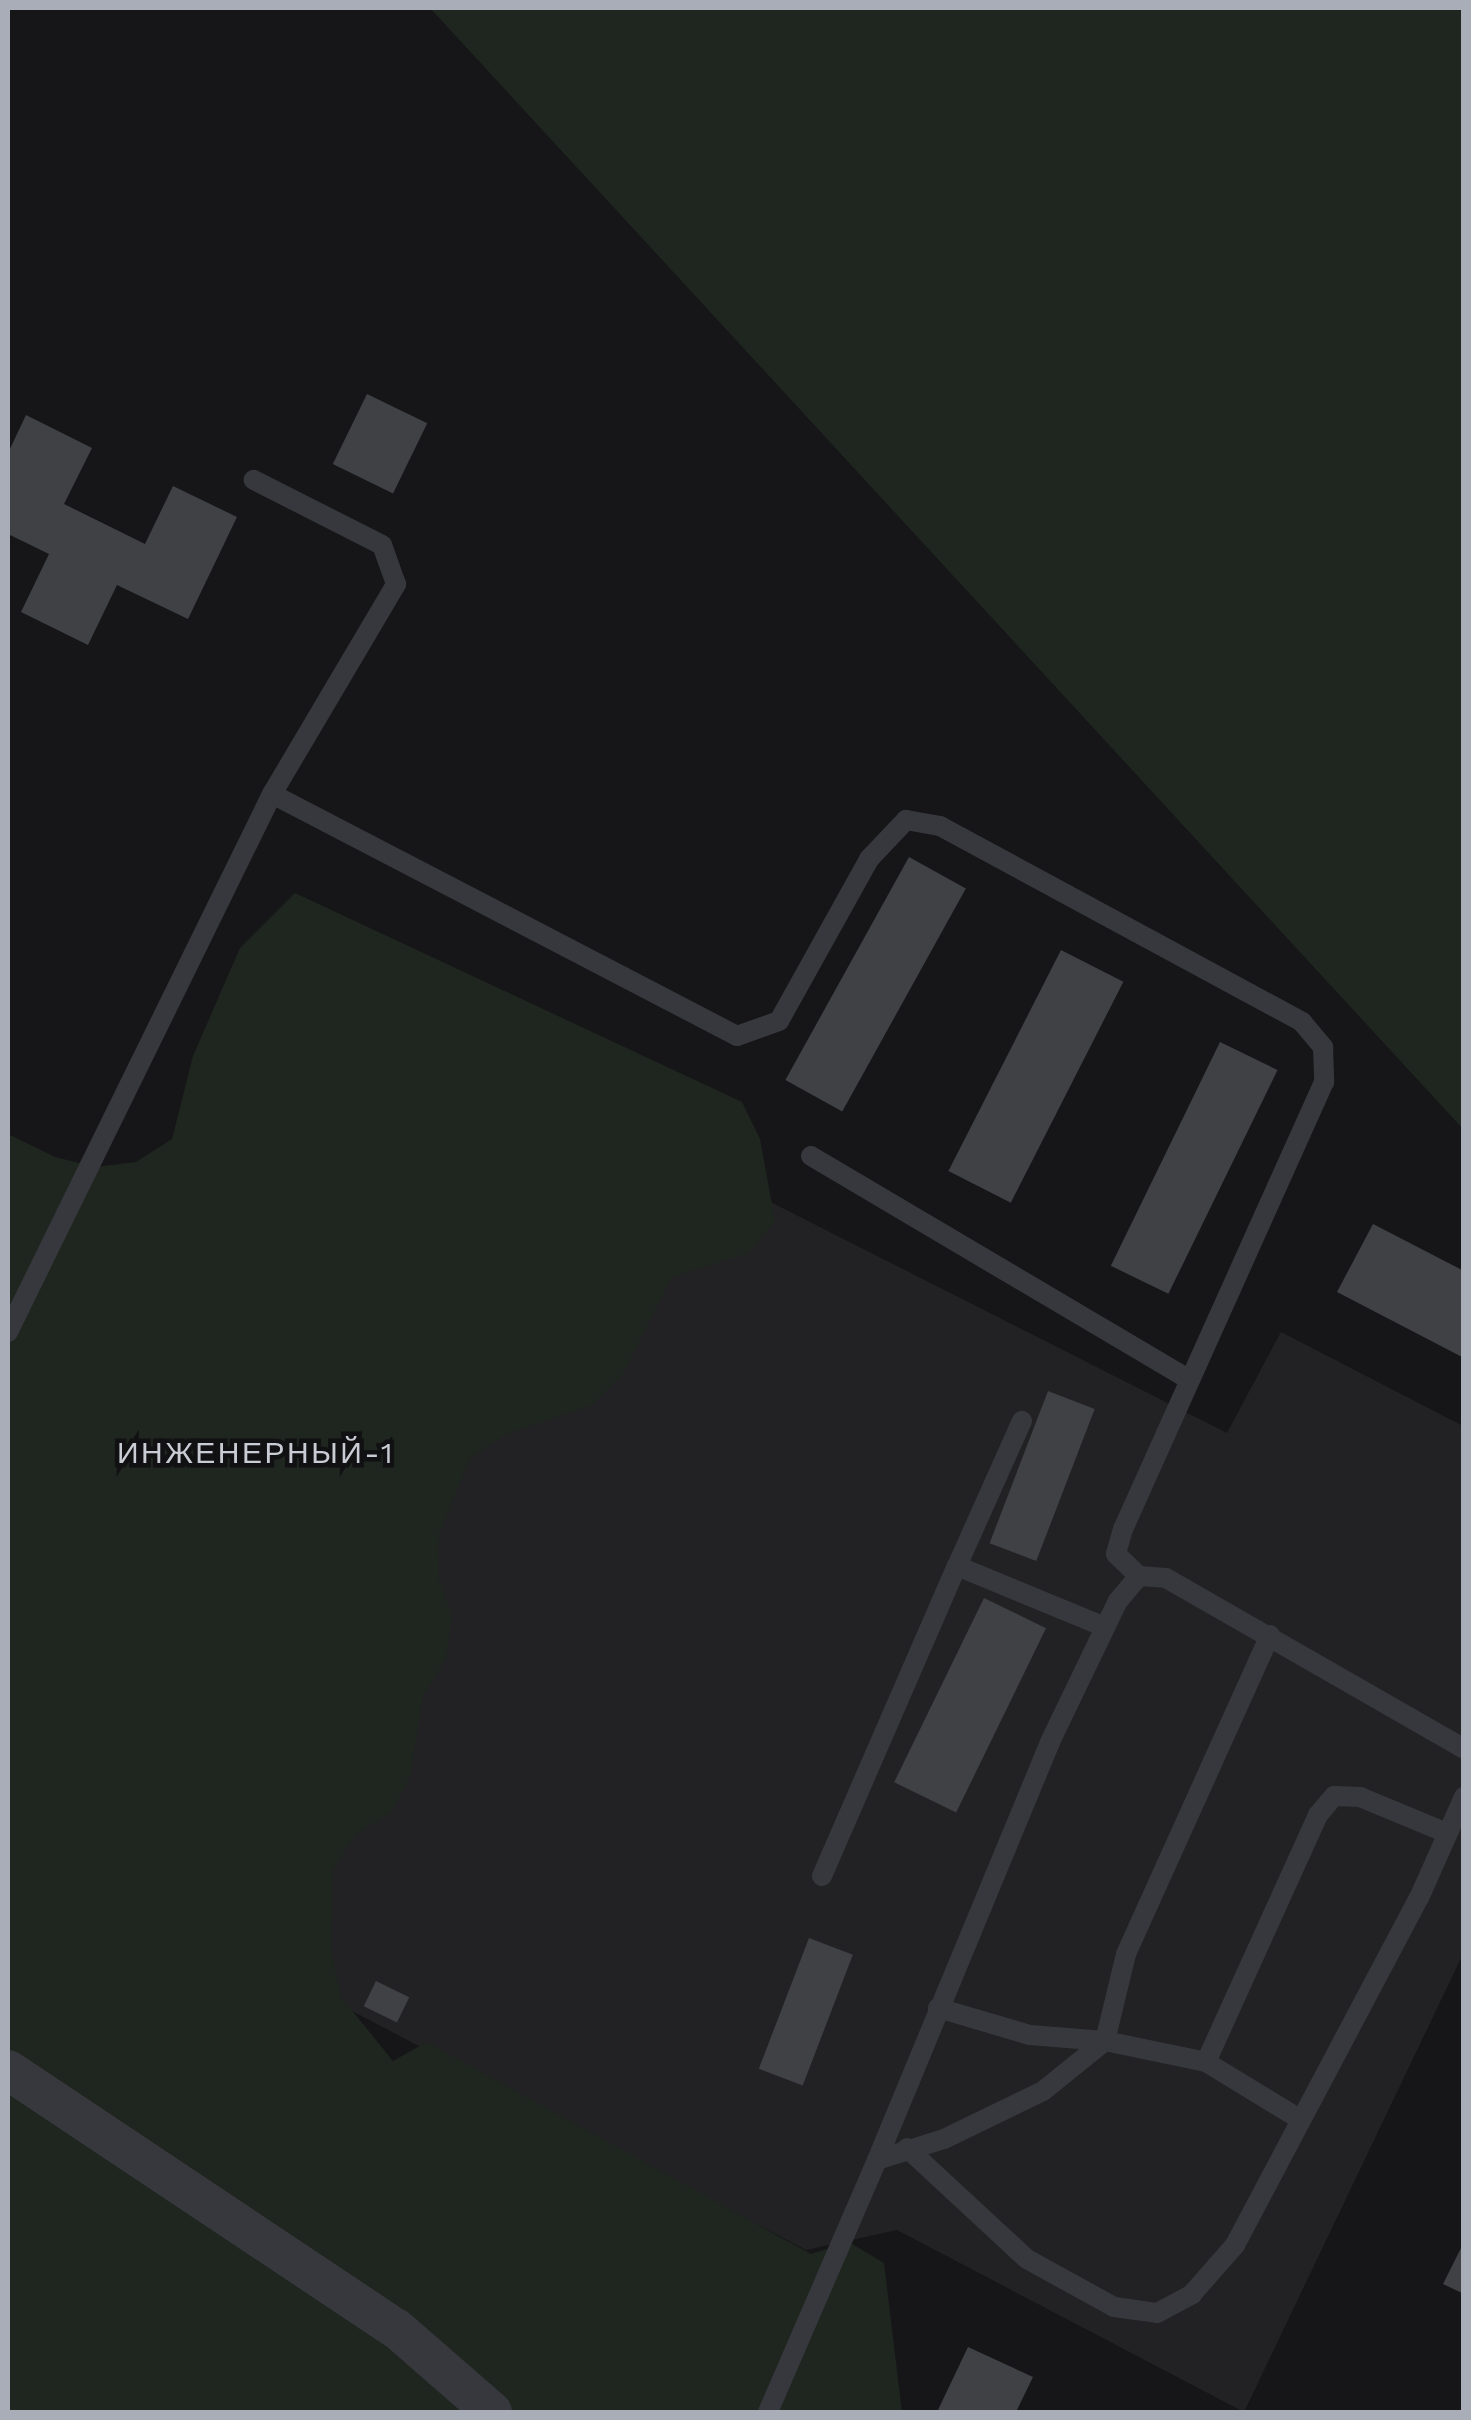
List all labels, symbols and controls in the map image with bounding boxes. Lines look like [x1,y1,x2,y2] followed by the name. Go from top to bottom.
[117,1435,395,1471] district label: ИНЖЕНЕРНЫЙ-1

